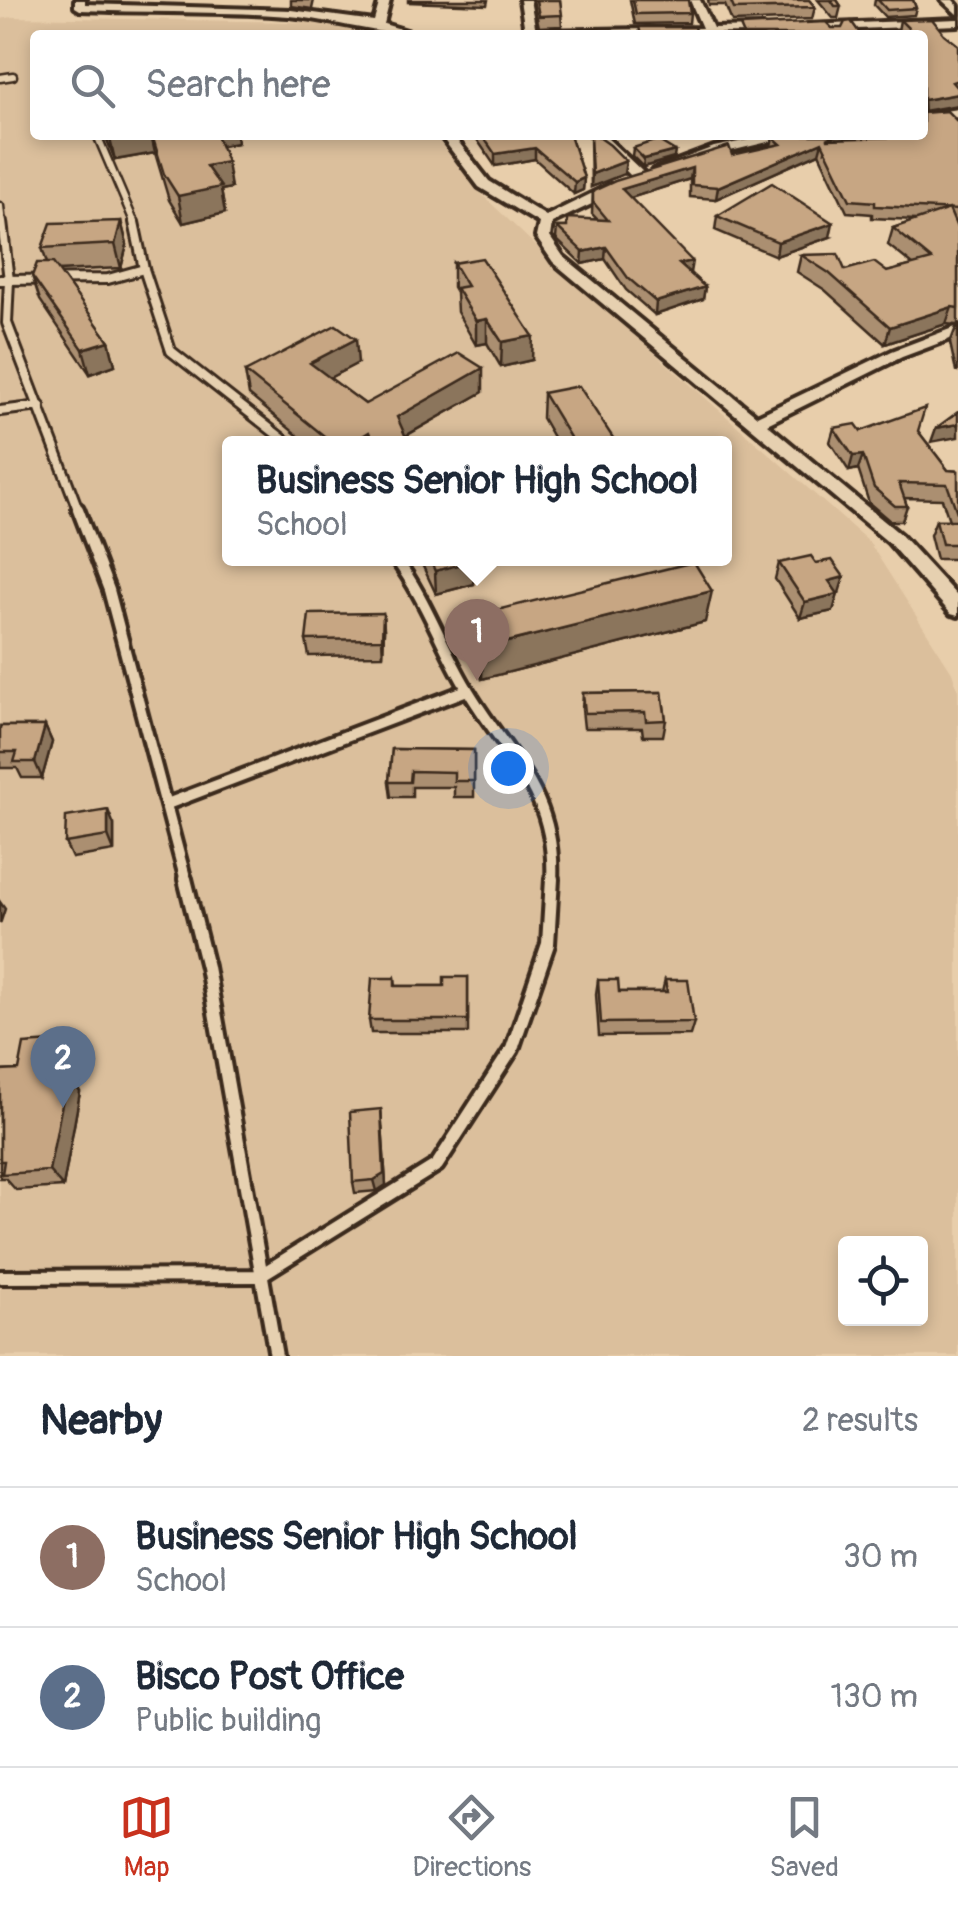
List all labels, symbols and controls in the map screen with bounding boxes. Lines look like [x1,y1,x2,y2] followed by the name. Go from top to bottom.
[30,30,928,140] search box
[65,58,120,113] icon: search
[145,61,331,109] text: Search here
[222,436,732,566] popup
[256,457,698,505] text: Business Senior High School
[256,505,348,545] text: School
[444,598,510,681] pin: 1
[483,743,534,794] your location
[30,1026,96,1108] pin: 2
[838,1236,928,1326] map controls
[838,1236,928,1326] button: locate
[40,1395,162,1447] text: Nearby
[802,1401,918,1441] text: 2 results
[135,1513,578,1561] text: Business Senior High School
[66,1537,79,1577] text: 1
[843,1537,918,1577] text: 30 m
[135,1561,227,1601] text: School
[135,1653,404,1701] text: Bisco Post Office
[64,1677,81,1717] text: 2
[830,1677,918,1717] text: 130 m
[135,1701,321,1741] text: Public building
[119,1790,174,1885] tab: Map
[412,1790,531,1885] tab: Directions
[769,1790,839,1885] tab: Saved

